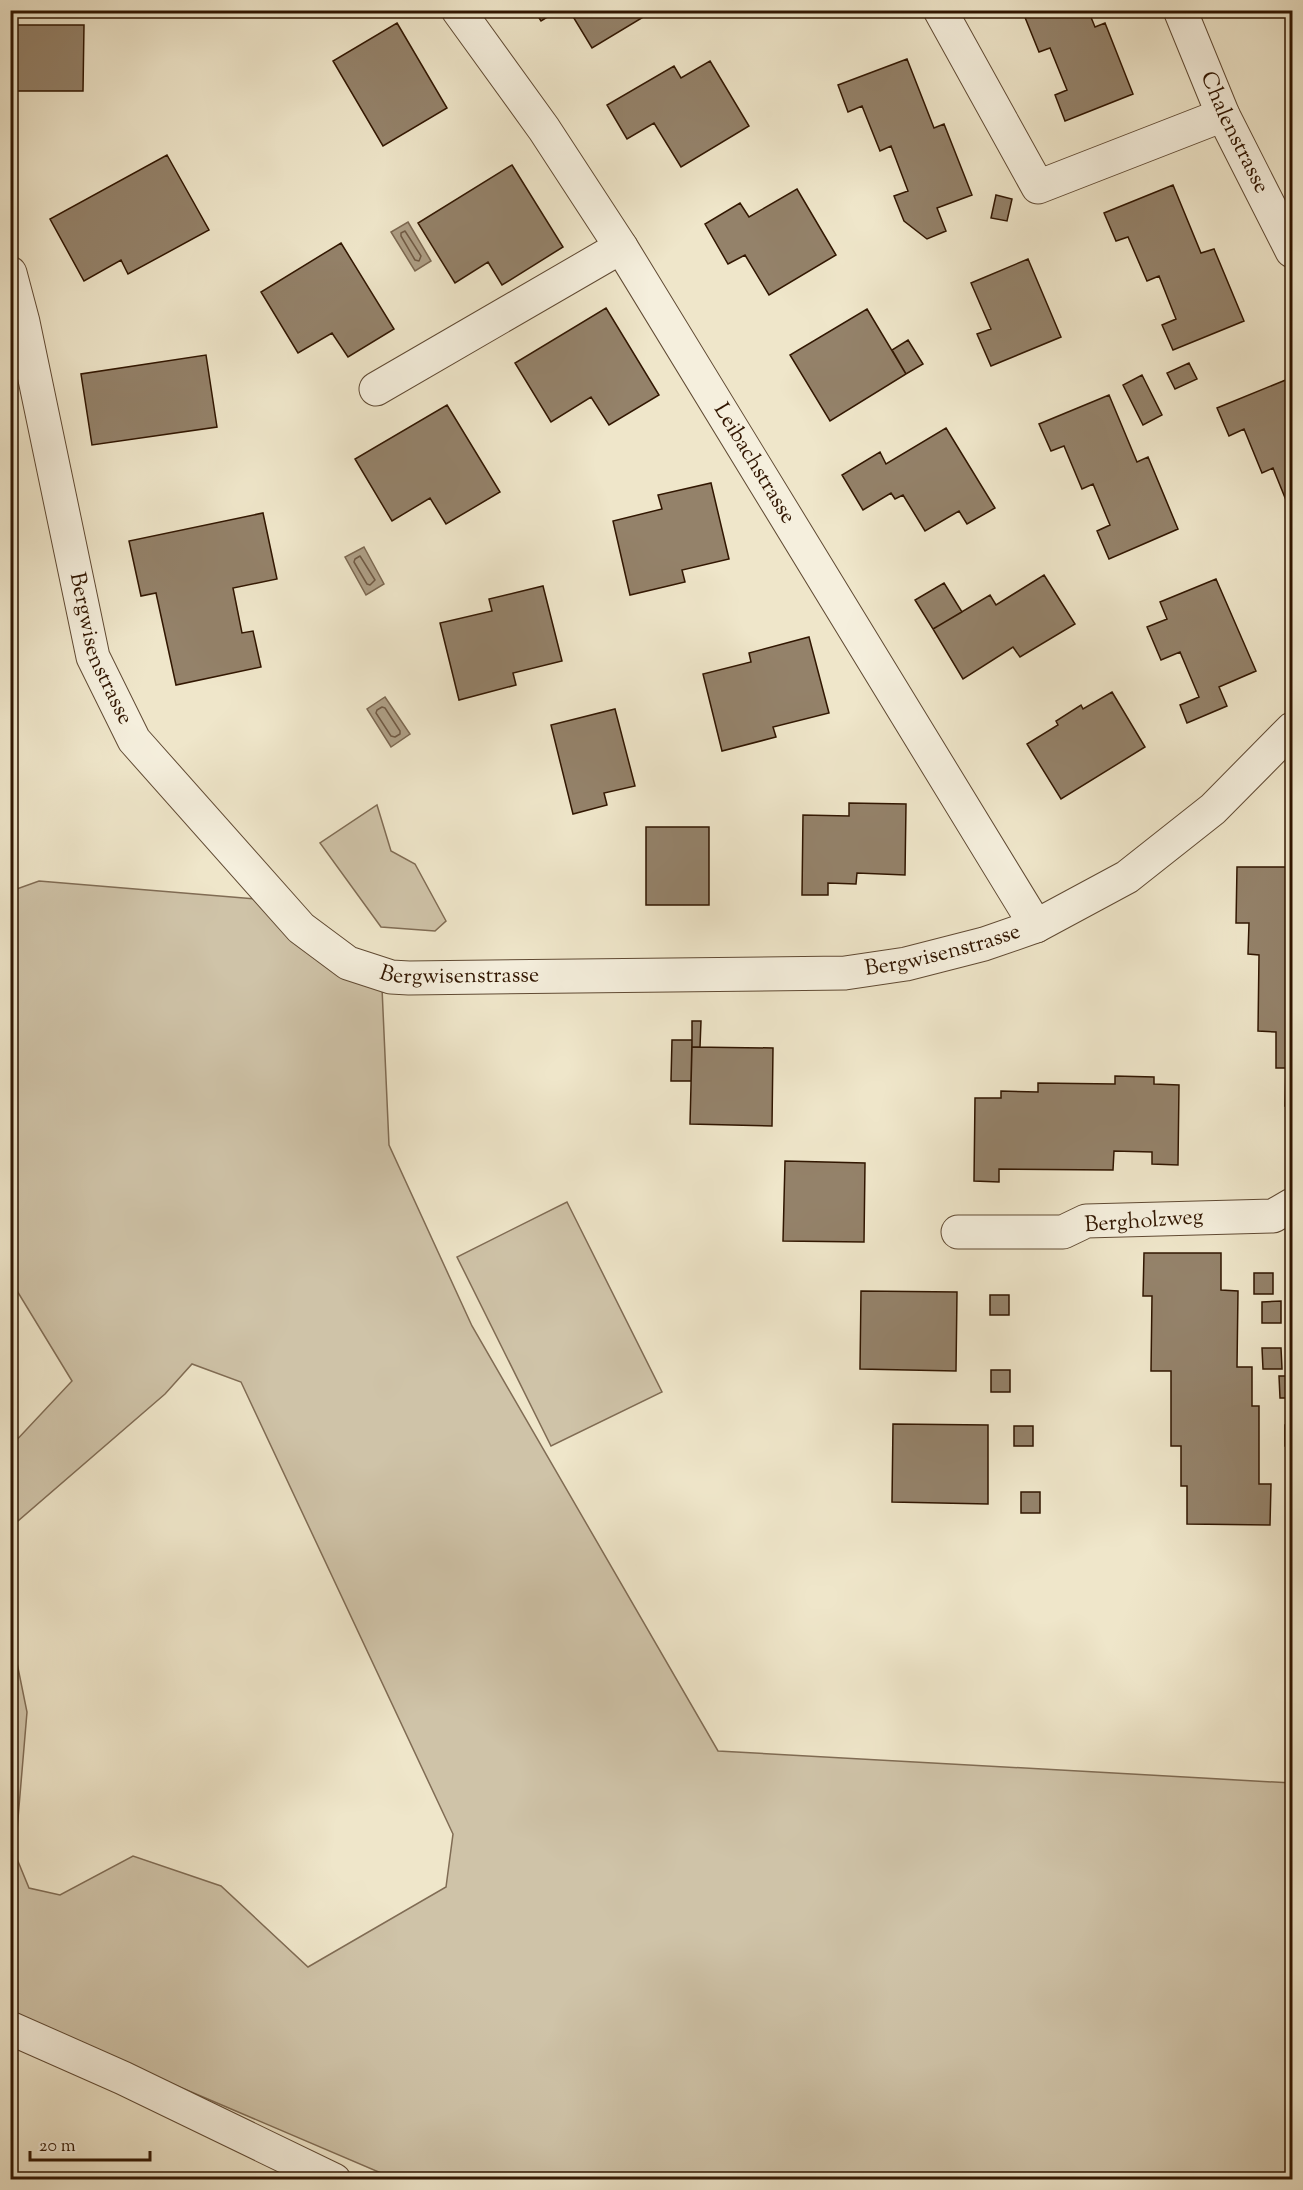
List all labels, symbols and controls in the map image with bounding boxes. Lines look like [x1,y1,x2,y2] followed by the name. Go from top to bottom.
[1191,67,1276,200] street label: Chalenstrasse
[704,397,803,531] street label: Leibachstrasse
[60,570,140,730] street label: Bergwisenstrasse
[863,916,1025,986] street label: Bergwisenstrasse
[375,958,539,994] street label: Bergwisenstrasse
[1084,1202,1205,1242] street label: Bergholzweg
[30,2124,150,2162] scale bar
[39,2134,76,2160] text: 20 m

